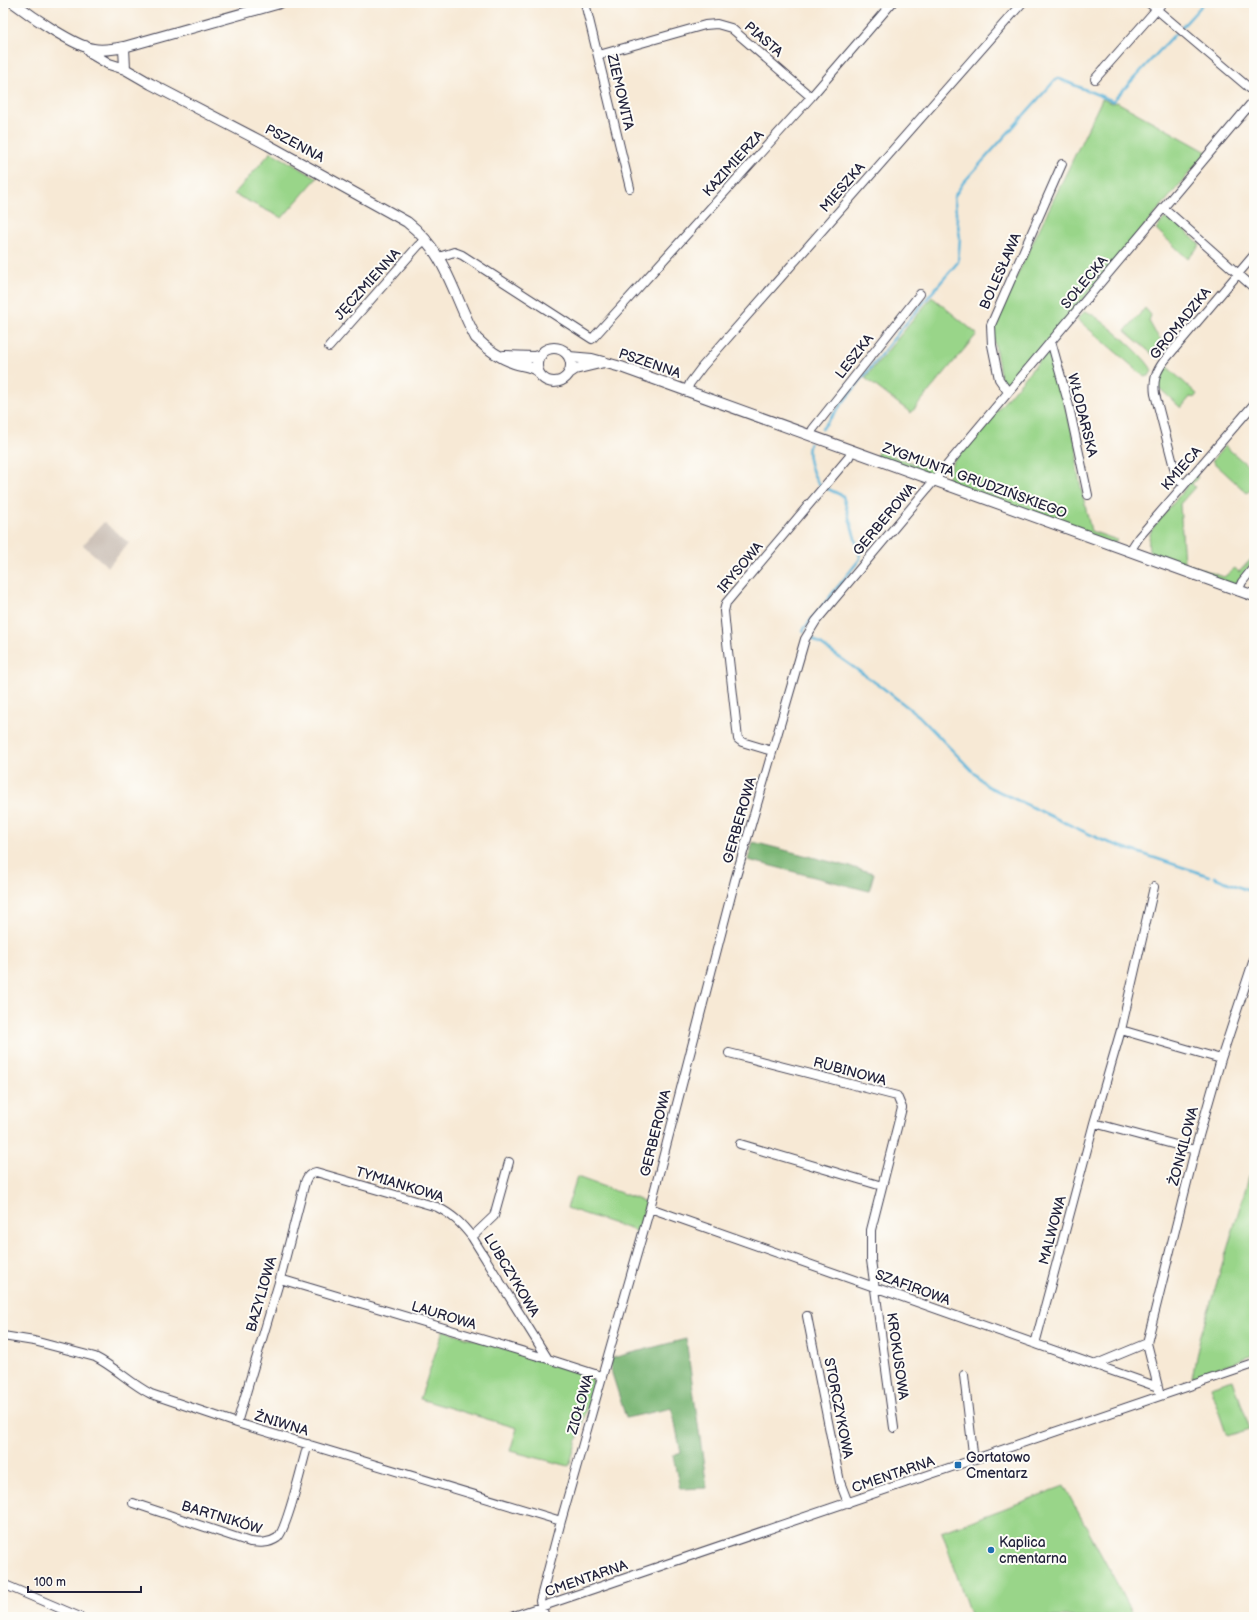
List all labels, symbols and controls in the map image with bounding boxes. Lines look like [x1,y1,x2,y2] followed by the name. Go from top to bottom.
[741,18,787,61] street label: PIASTA
[603,52,638,132] street label: ZIEMOWITA
[262,121,328,166] street label: PSZENNA
[699,126,768,200] street label: KAZIMIERZA
[816,159,869,216] street label: MIESZKA
[976,230,1025,312] street label: BOLESŁAWA
[331,245,404,324] street label: JĘCZMIENNA
[1057,252,1112,312] street label: SOŁECKA
[1146,284,1215,363] street label: GROMADZKA
[832,330,877,382] street label: LESZKA
[616,345,684,382] street label: PSZENNA
[1064,372,1101,459] street label: WŁODARSKA
[879,438,1070,522] street label: ZYGMUNTA GRUDZIŃSKIEGO
[1158,442,1205,494] street label: KMIECA
[849,479,920,559] street label: GERBEROWA
[714,538,767,596] street label: IRYSOWA
[719,775,760,865] street label: GERBEROWA
[811,1054,889,1090] street label: RUBINOWA
[636,1087,675,1178] street label: GERBEROWA
[1164,1104,1202,1188] street label: ŻONKILOWA
[354,1163,447,1206] street label: TYMIANKOWA
[1035,1193,1070,1267] street label: MALWOWA
[480,1231,543,1320] street label: LUBCZYKOWA
[243,1254,280,1334] street label: BAZYLIOWA
[873,1266,953,1309] street label: SZAFIROWA
[409,1298,479,1334] street label: LAUROWA
[883,1311,912,1401] street label: KROKUSOWA
[820,1356,857,1460] street label: STORCZYKOWA
[564,1372,597,1437] street label: ZIOŁOWA
[252,1406,311,1440] street label: ŻNIWNA
[966,1449,1031,1482] place label: Gortatowo Cmentarz
[850,1452,937,1497] street label: CMENTARNA
[953,1460,963,1470] marker: Gortatowo Cmentarz
[179,1496,265,1538] street label: BARTNIKÓW
[999,1534,1067,1567] place label: Kaplica cmentarna
[986,1545,996,1555] marker: Kaplica cmentarna
[543,1556,630,1601] street label: CMENTARNA
[28,1568,141,1594] scale bar
[34,1575,66,1590] text: 100 m

